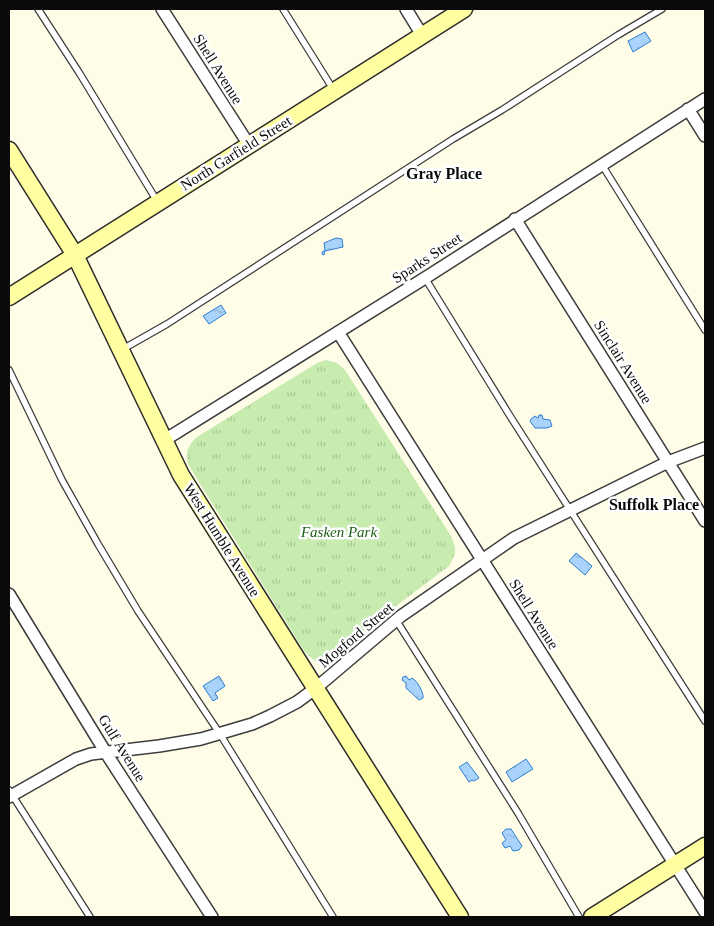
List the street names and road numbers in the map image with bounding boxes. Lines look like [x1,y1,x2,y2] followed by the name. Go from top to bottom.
[190,31,246,107] street label: Shell Avenue
[178,112,295,194] street label: North Garfield Street
[389,229,465,286] street label: Sparks Street
[591,317,655,407] street label: Sinclair Avenue
[181,481,263,600] street label: West Humble Avenue
[506,576,562,652] street label: Shell Avenue
[316,599,397,671] street label: Mogford Street
[95,712,149,785] street label: Gulf Avenue

